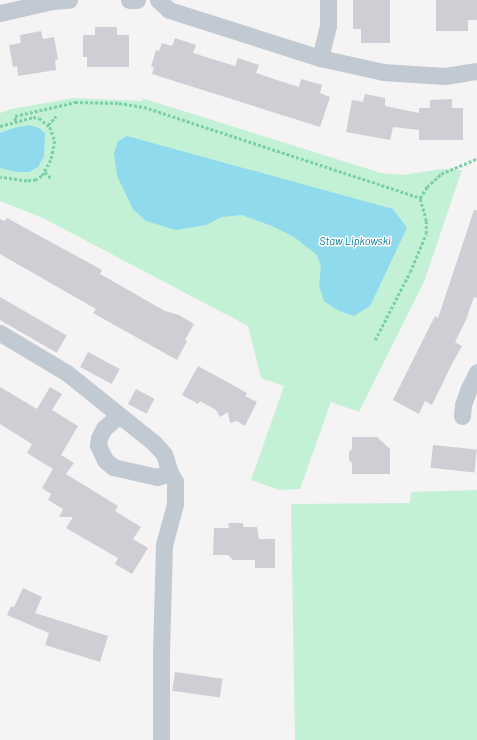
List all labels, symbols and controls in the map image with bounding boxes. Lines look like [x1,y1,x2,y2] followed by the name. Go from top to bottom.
[319,234,391,248] water label: Staw Lipkowski

